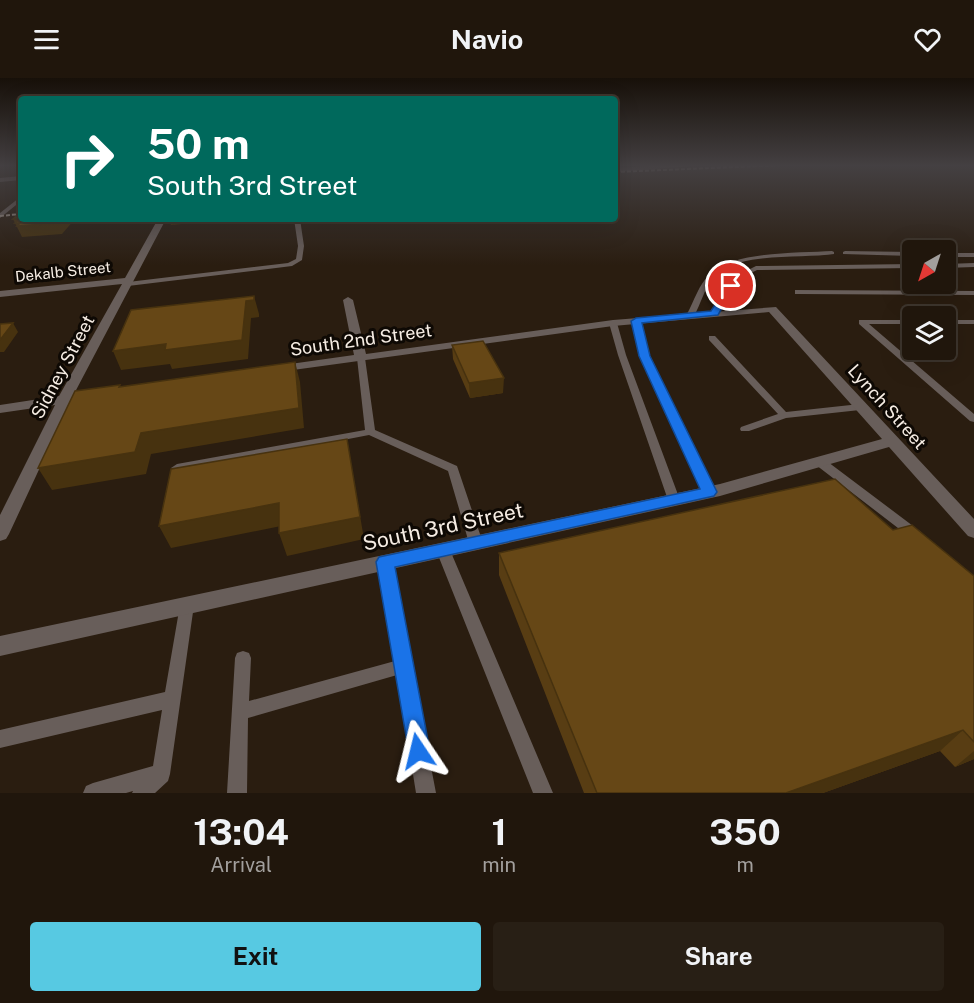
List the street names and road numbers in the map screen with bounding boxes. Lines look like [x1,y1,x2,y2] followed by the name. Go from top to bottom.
[14,258,112,285] street label: Dekalb Street
[26,311,99,422] street label: Sidney Street
[289,319,433,360] street label: South 2nd Street
[844,360,931,453] street label: Lynch Street
[360,497,526,556] street label: South 3rd Street

